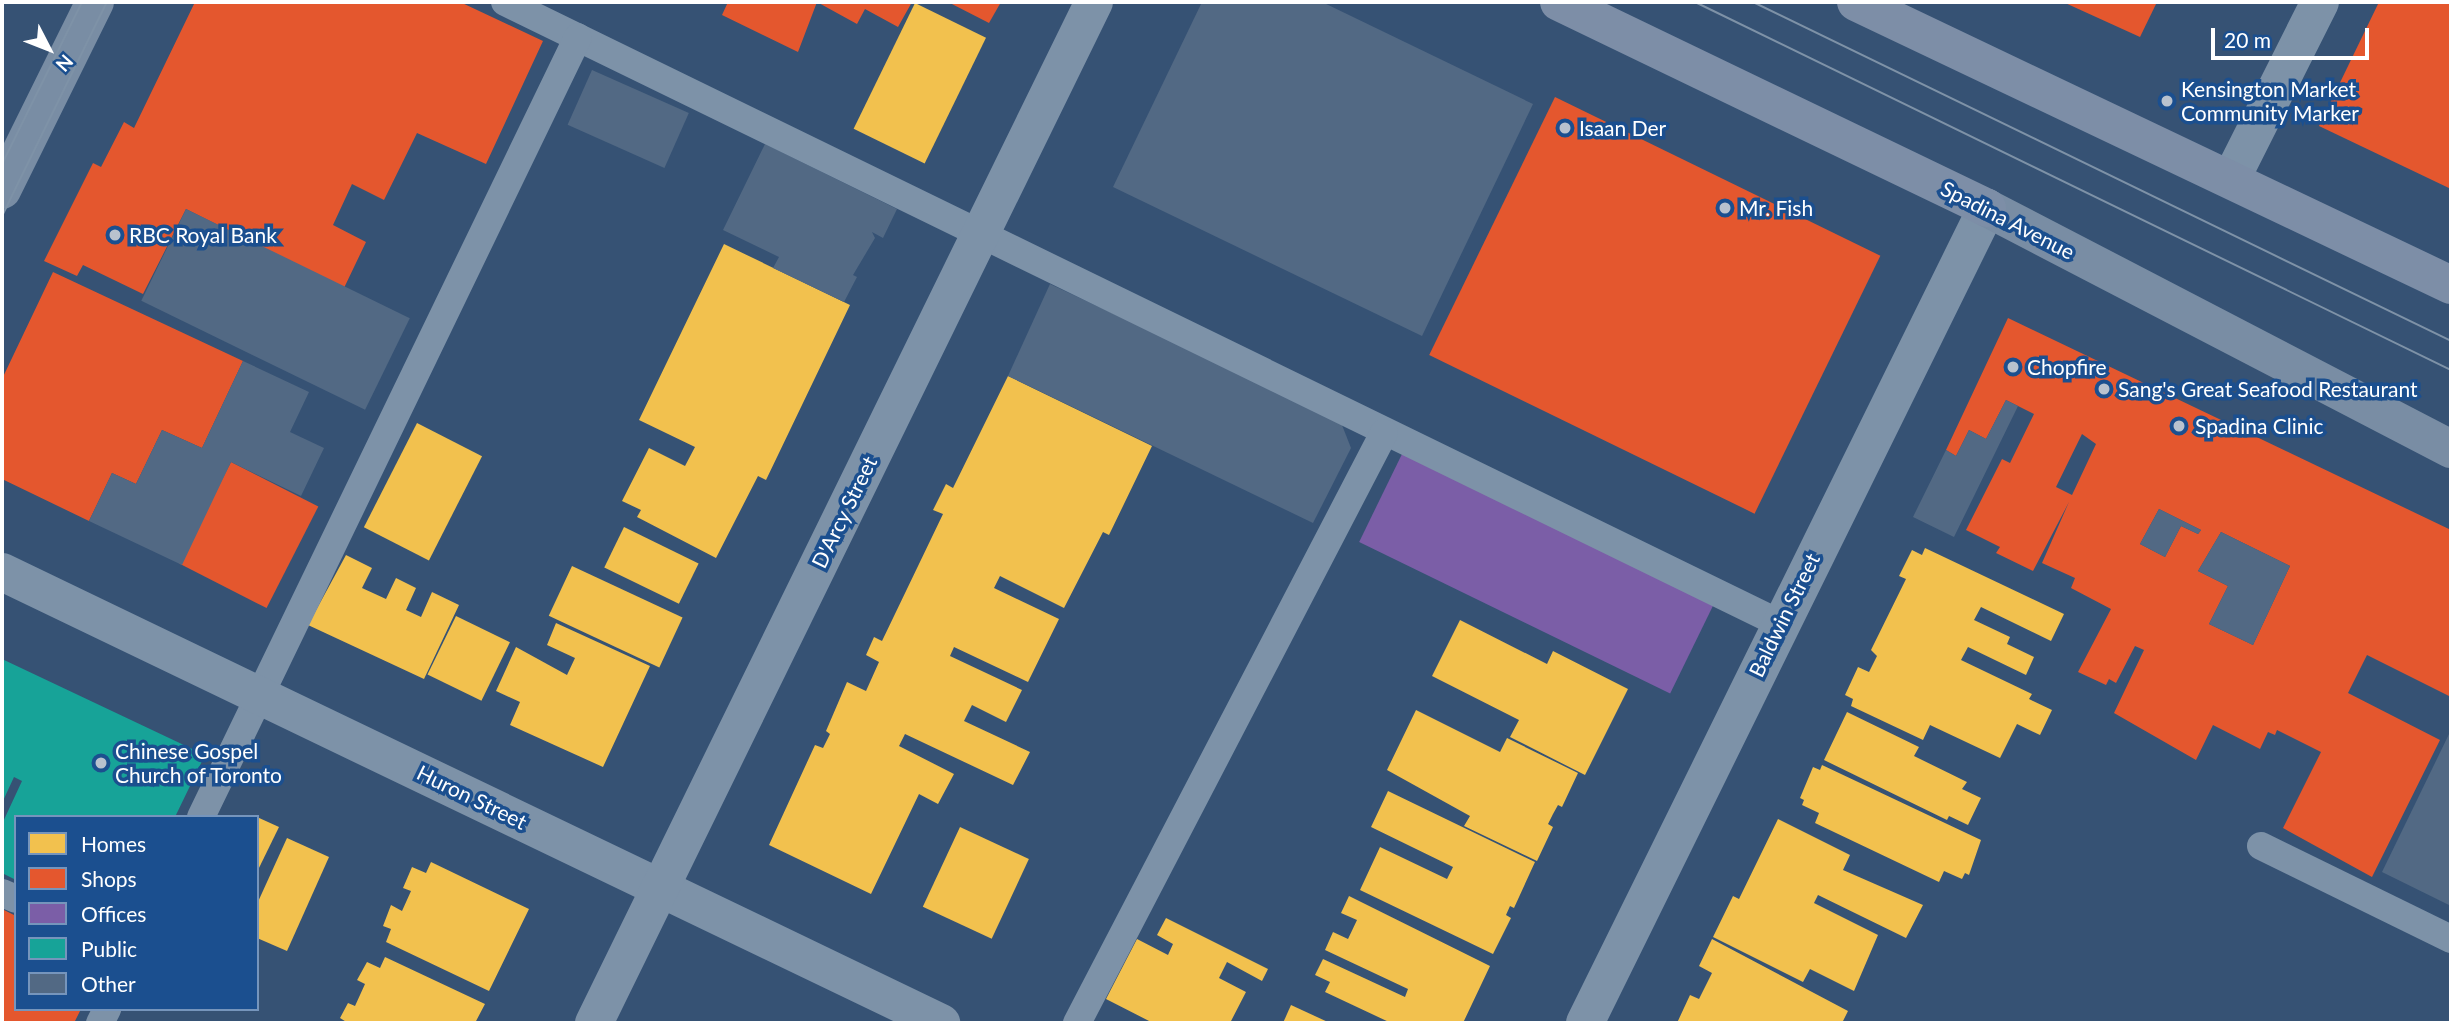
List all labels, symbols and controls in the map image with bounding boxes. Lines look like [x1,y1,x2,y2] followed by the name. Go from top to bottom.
[14,14,84,84] north arrow
[2215,14,2372,58] scale bar
[2224,27,2271,52] text: 20 m
[52,50,78,77] text: N
[2181,76,2360,126] place label: Kensington Market Community Marker
[2159,93,2175,109] marker: Kensington Market Community Marker
[1579,115,1666,141] place label: Isaan Der
[1557,120,1573,136] marker: Isaan Der
[1937,175,2079,265] street label: Spadina Avenue
[1739,195,1813,221] place label: Mr. Fish
[1717,200,1733,216] marker: Mr. Fish
[129,222,277,248] place label: RBC Royal Bank
[107,227,123,243] marker: RBC Royal Bank
[2027,354,2107,380] place label: Chopfire
[2005,359,2021,375] marker: Chopfire
[2118,376,2418,402] place label: Sang's Great Seafood Restaurant
[2096,381,2112,397] marker: Sang's Great Seafood Restaurant
[2195,413,2324,439] place label: Spadina Clinic
[2169,416,2189,436] marker: Spadina Clinic
[806,452,882,572] street label: D'Arcy Street
[1743,549,1825,681] street label: Baldwin Street
[115,738,283,788] place label: Chinese Gospel Church of Toronto
[93,755,109,771] marker: Chinese Gospel Church of Toronto
[413,760,531,834] street label: Huron Street
[14,815,259,1011] legend
[81,831,146,856] text: Homes
[81,866,137,891] text: Shops
[81,901,146,926] text: Offices
[81,936,137,961] text: Public
[81,971,136,996] text: Other

